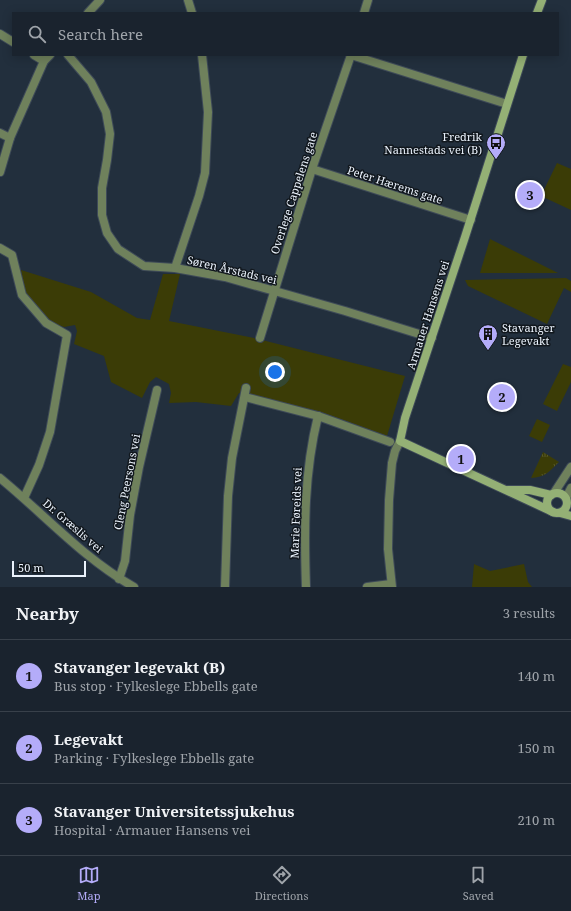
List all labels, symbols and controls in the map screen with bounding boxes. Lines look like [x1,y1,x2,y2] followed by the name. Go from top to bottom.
[12,12,559,56] search box
[26,23,48,45] icon: search
[58,24,143,44] text: Search here
[384,129,483,157] place label: Fredrik Nannestads vei (B)
[267,130,320,256] street label: Overlege Cappelens gate
[485,132,507,160] bus stop icon: Fredrik Nannestads vei (B)
[346,162,445,207] street label: Peter Hærems gate
[517,180,543,210] pin: 3
[186,252,279,287] street label: Søren Årstads vei
[403,258,452,371] street label: Armauer Hansens vei
[502,320,556,348] place label: Stavanger Legevakt
[477,323,499,351] building icon: Stavanger Legevakt
[265,362,285,382] your location
[489,382,515,412] pin: 2
[110,432,143,531] street label: Cleng Peersons vei
[448,444,474,474] pin: 1
[286,467,305,559] street label: Marie Føreids vei
[40,495,107,556] street label: Dr. Græslis vei
[12,559,86,578] scale bar
[18,560,44,575] text: 50 m
[16,602,79,625] text: Nearby
[503,604,555,622] text: 3 results
[54,657,225,677] text: Stavanger legevakt (B)
[25,667,33,685] text: 1
[518,667,555,685] text: 140 m
[54,677,258,695] text: Bus stop · Fylkeslege Ebbells gate
[54,729,123,749] text: Legevakt
[25,739,33,757] text: 2
[518,739,555,757] text: 150 m
[54,749,254,767] text: Parking · Fylkeslege Ebbells gate
[54,801,294,821] text: Stavanger Universitetssjukehus
[25,811,33,829] text: 3
[518,811,555,829] text: 210 m
[54,821,250,839] text: Hospital · Armauer Hansens vei
[77,864,100,903] tab: Map
[255,864,308,903] tab: Directions
[463,864,494,903] tab: Saved

